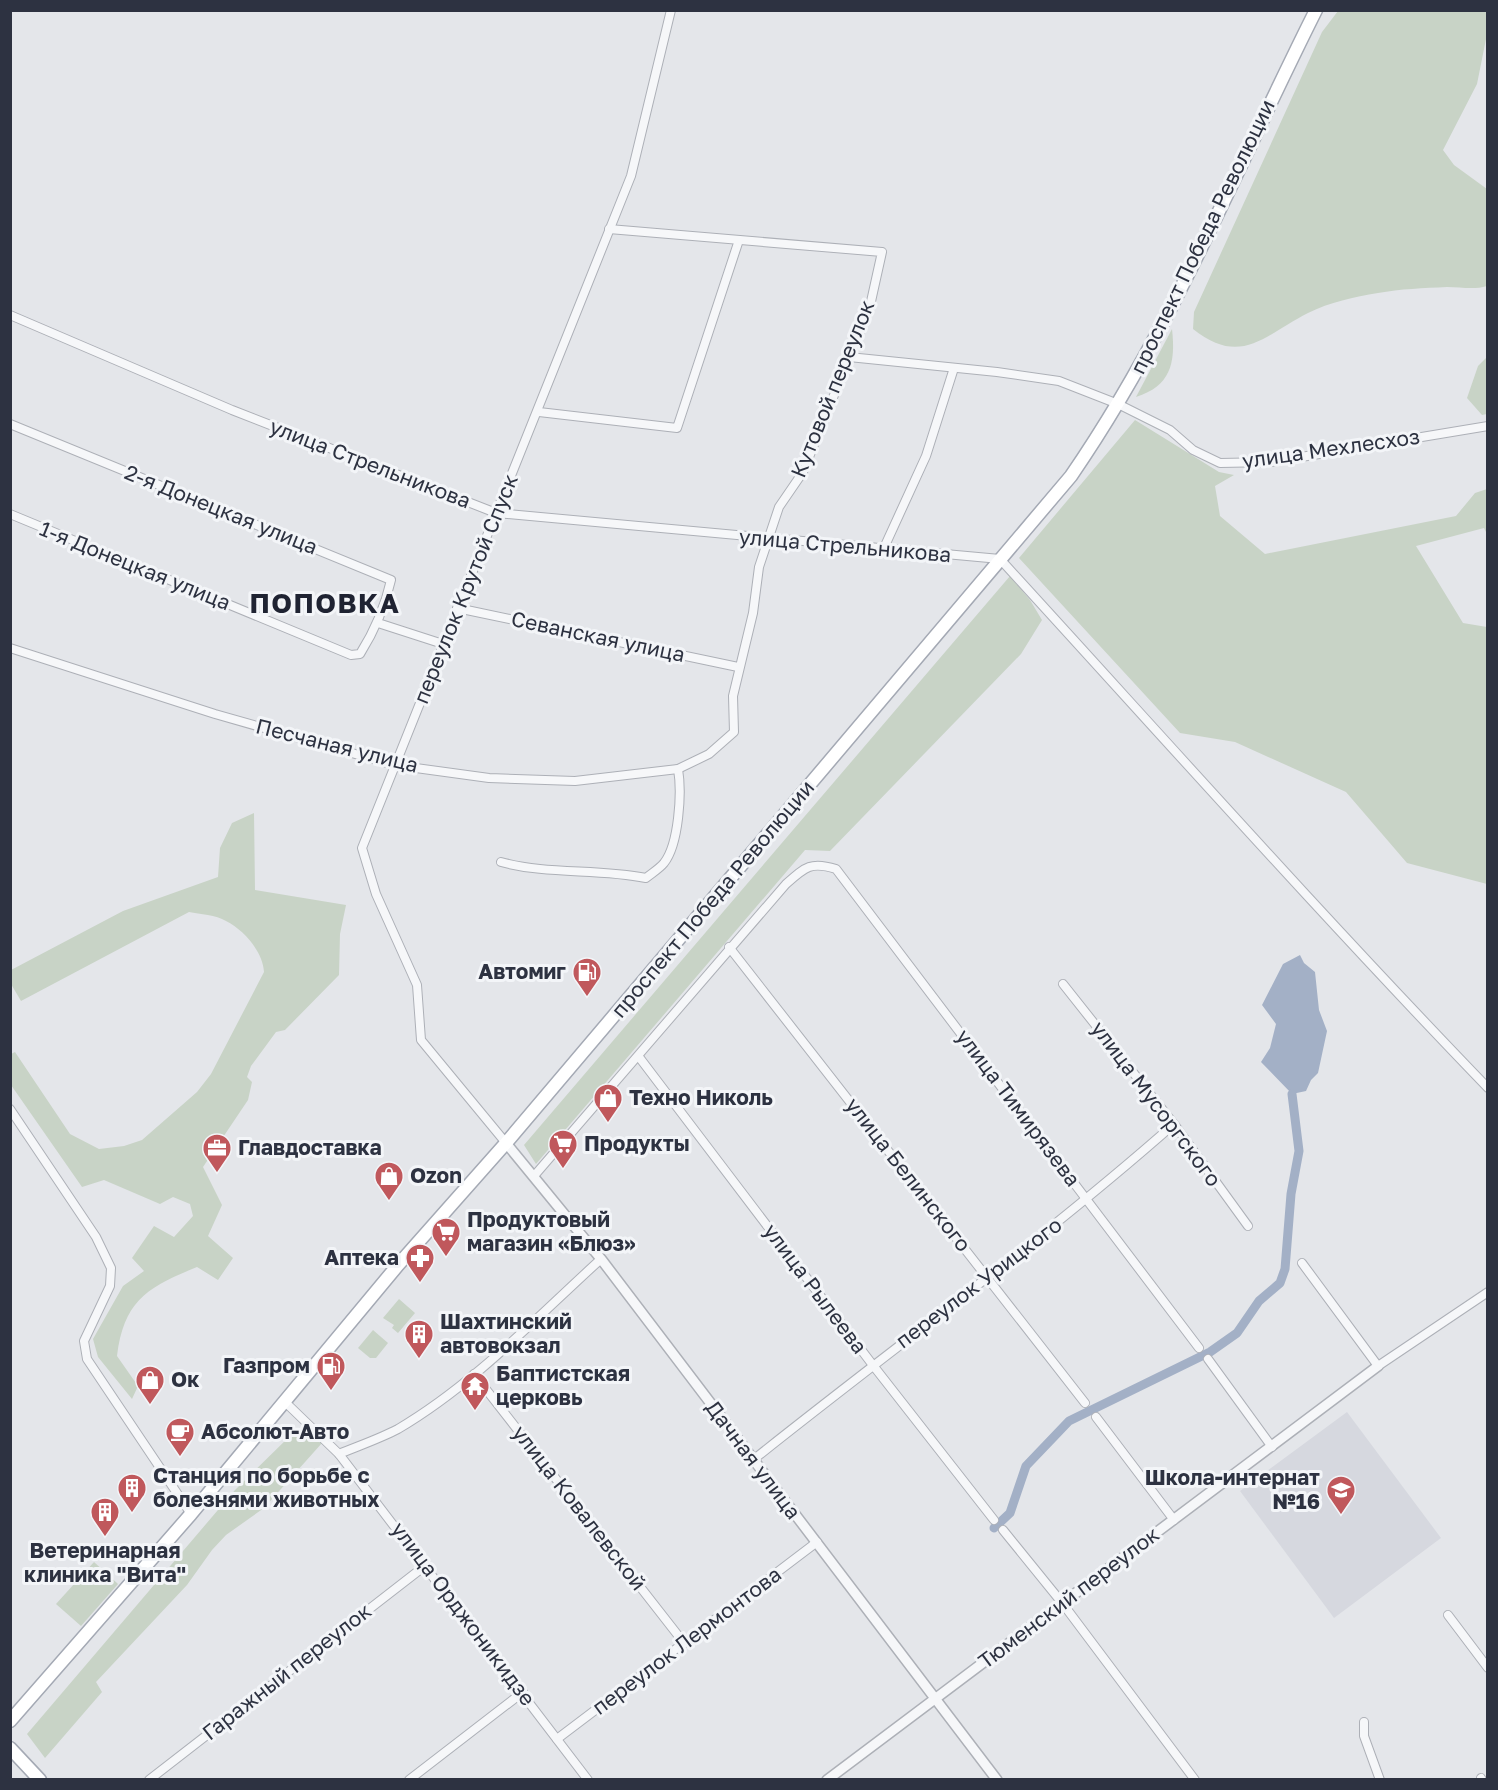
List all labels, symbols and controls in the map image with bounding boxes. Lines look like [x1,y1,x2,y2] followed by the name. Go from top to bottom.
[1124,95,1280,378] street label: проспект Победа Революции
[785,296,880,481] street label: Кутовой переулок
[266,413,475,513] street label: улица Стрельникова
[1240,423,1421,473] street label: улица Мехлесхоз
[121,459,322,560] street label: 2-я Донецкая улица
[407,470,523,707] street label: переулок Крутой Спуск
[36,515,235,615] street label: 1-я Донецкая улица
[738,523,952,567] street label: улица Стрельникова
[249,587,401,619] district label: ПОПОВКА
[509,605,687,667] street label: Севанская улица
[253,712,421,778] street label: Песчаная улица
[605,774,819,1022] street label: проспект Победа Революции
[571,956,603,998] fuel station icon: Автомиг
[478,958,566,984] place label: Автомиг
[1086,1016,1227,1191] street label: улица Мусоргского
[951,1024,1086,1191] street label: улица Тимирязева
[592,1082,624,1124] shop icon: Техно Николь
[629,1084,773,1110] place label: Техно Николь
[841,1092,977,1257] street label: улица Белинского
[547,1128,579,1170] supermarket icon: Продукты
[584,1130,690,1156] place label: Продукты
[201,1132,233,1174] office icon: Главдоставка
[238,1134,382,1160] place label: Главдоставка
[373,1160,405,1202] shop icon: Ozon
[410,1162,462,1188] place label: Ozon
[467,1206,635,1256] place label: Продуктовый магазин «Блюз»
[890,1211,1067,1353] street label: переулок Урицкого
[430,1216,462,1258] supermarket icon: Продуктовый магазин «Блюз»
[758,1218,873,1359] street label: улица Рылеева
[404,1242,436,1284] pharmacy icon: Аптека
[324,1244,399,1270] place label: Аптека
[440,1308,572,1358] place label: Шахтинский автовокзал
[403,1318,435,1360] building icon: Шахтинский автовокзал
[315,1350,347,1392] fuel station icon: Газпром
[223,1352,310,1378] place label: Газпром
[496,1360,630,1410] place label: Баптистская церковь
[134,1364,166,1406] shop icon: Ок
[171,1366,199,1392] place label: Ок
[459,1370,491,1412] temple icon: Баптистская церковь
[701,1395,807,1524] street label: Дачная улица
[164,1416,196,1458] cafe icon: Абсолют-Авто
[201,1418,349,1444] place label: Абсолют-Авто
[507,1420,652,1595] street label: улица Ковалевской
[153,1462,379,1512] place label: Станция по борьбе с болезнями животных
[1145,1464,1320,1514] place label: Школа-интернат №16
[116,1472,148,1514] building icon: Станция по борьбе с болезнями животных
[1325,1474,1357,1516] school or university icon: Школа-интернат №16
[89,1496,121,1538] building icon: Ветеринарная клиника "Вита"
[386,1516,541,1710] street label: улица Орджоникидзе
[973,1521,1164,1674] street label: Тюменский переулок
[24,1537,186,1587] place label: Ветеринарная клиника "Вита"
[587,1561,786,1720] street label: переулок Лермонтова
[197,1597,376,1745] street label: Гаражный переулок

